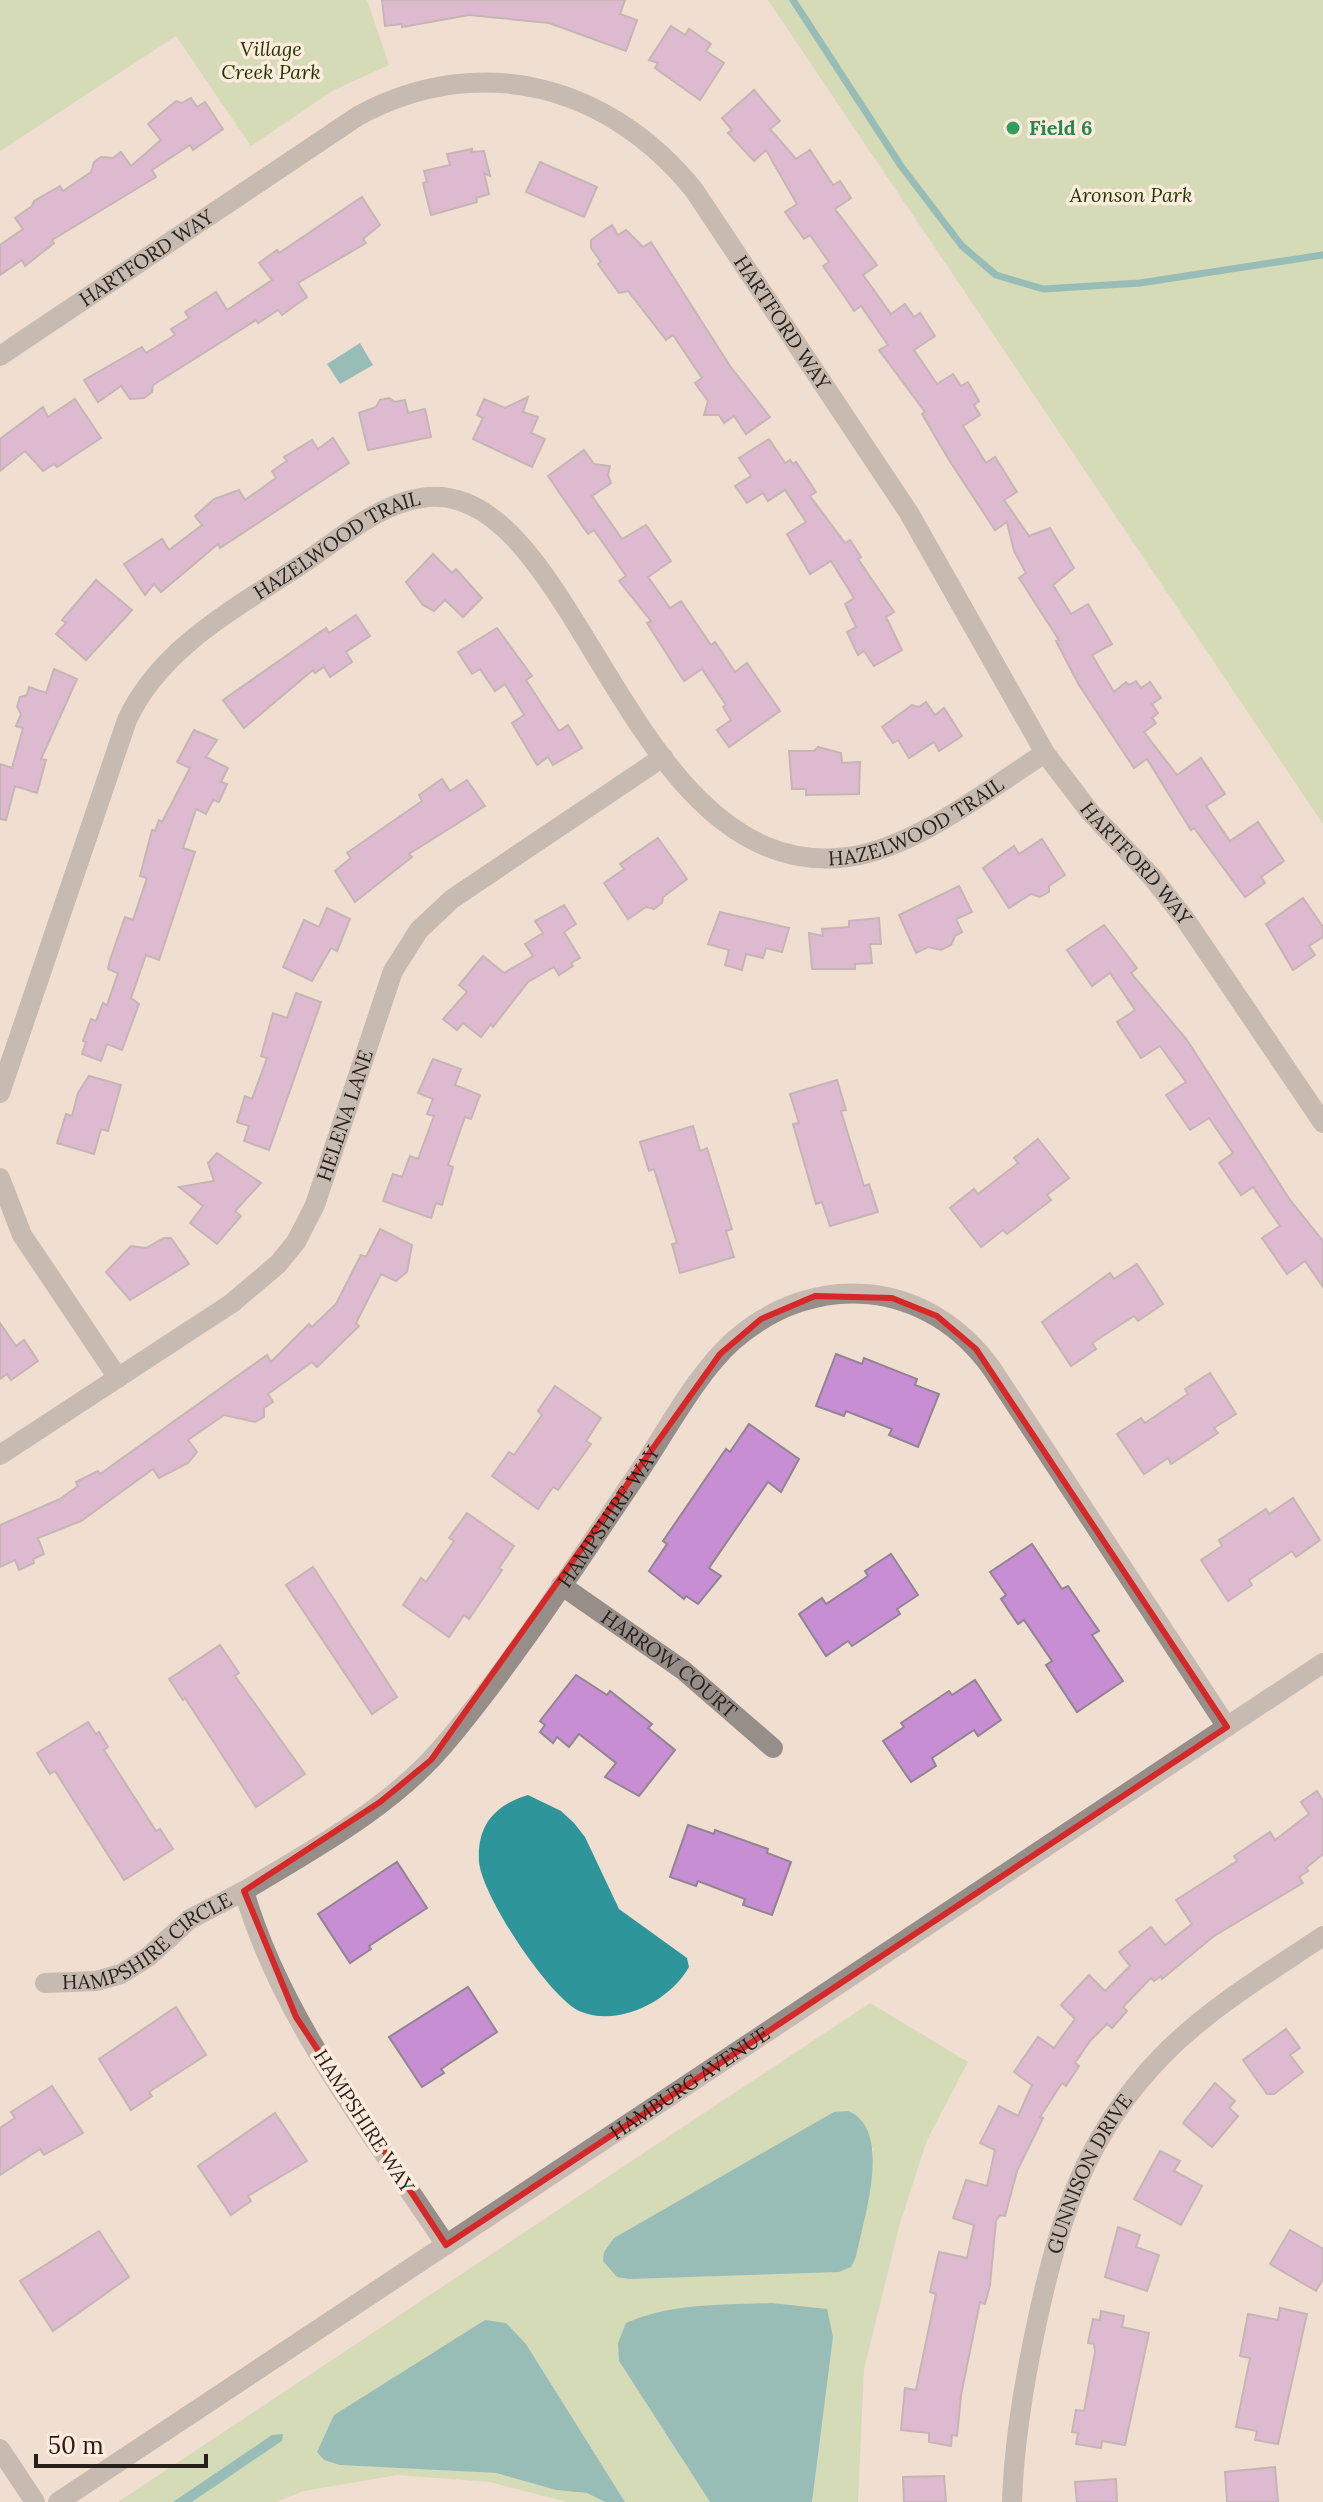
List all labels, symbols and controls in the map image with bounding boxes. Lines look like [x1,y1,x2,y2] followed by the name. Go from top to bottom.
[221,36,321,84] park label: Village Creek Park
[1029,115,1092,140] place label: Field 6
[1004,119,1022,137] marker: Field 6
[1069,182,1192,207] park label: Aronson Park
[74,203,218,311] street label: HARTFORD WAY
[729,250,837,395] street label: HARTFORD WAY
[248,485,423,604] street label: HAZELWOOD TRAIL
[827,771,1008,871] street label: HAZELWOOD TRAIL
[1075,797,1198,930] street label: HARTFORD WAY
[311,1046,378,1184] street label: HELENA LANE
[552,1440,665,1592] street label: HAMPSHIRE WAY
[597,1604,743,1723] street label: HARROW COURT
[62,1887,236,1994] street label: HAMPSHIRE CIRCLE
[605,2021,774,2145] street label: HAMBURG AVENUE
[309,2044,420,2197] street label: HAMPSHIRE WAY
[1041,2089,1137,2257] street label: GUNNISON DRIVE
[36,2418,206,2468] scale bar
[48,2430,104,2461] text: 50 m

